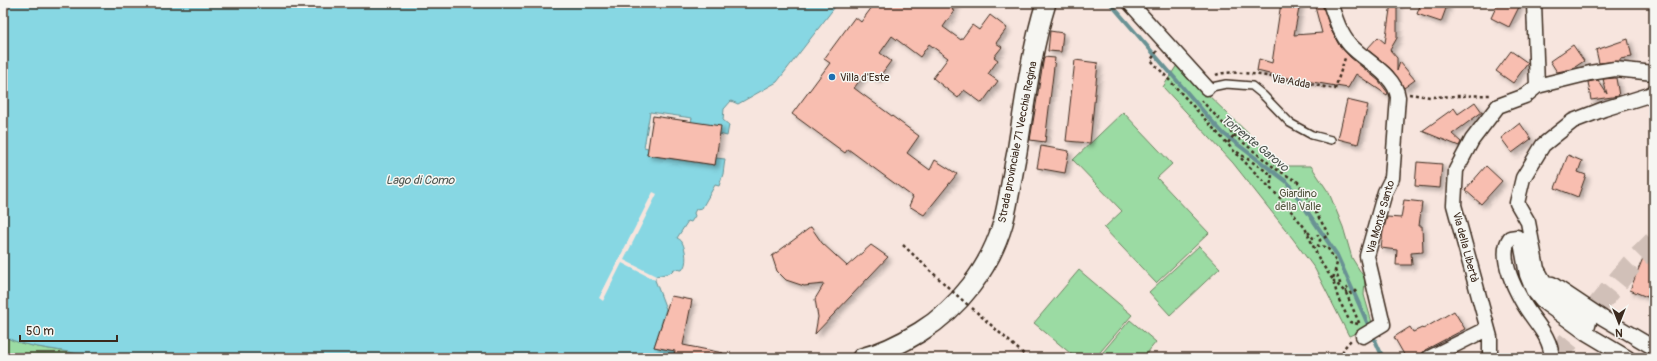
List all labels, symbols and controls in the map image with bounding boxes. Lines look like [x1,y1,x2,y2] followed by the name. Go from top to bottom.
[995,60,1040,224] street label: Strada provinciale 71 Vecchia Regina
[840,71,890,84] place label: Villa d'Este
[827,72,837,82] marker: Villa d'Este
[1271,72,1311,91] street label: Via Adda
[1218,112,1293,176] water label: Torrente Garovo
[386,173,456,188] water label: Lago di Como
[1364,179,1397,255] street label: Via Monte Santo
[1275,187,1322,213] park label: Giardino della Valle
[1450,211,1481,284] street label: Via della Libertà
[1599,303,1639,343] north arrow
[20,317,117,343] scale bar
[26,324,54,339] text: 50 m
[1615,326,1623,339] text: N

